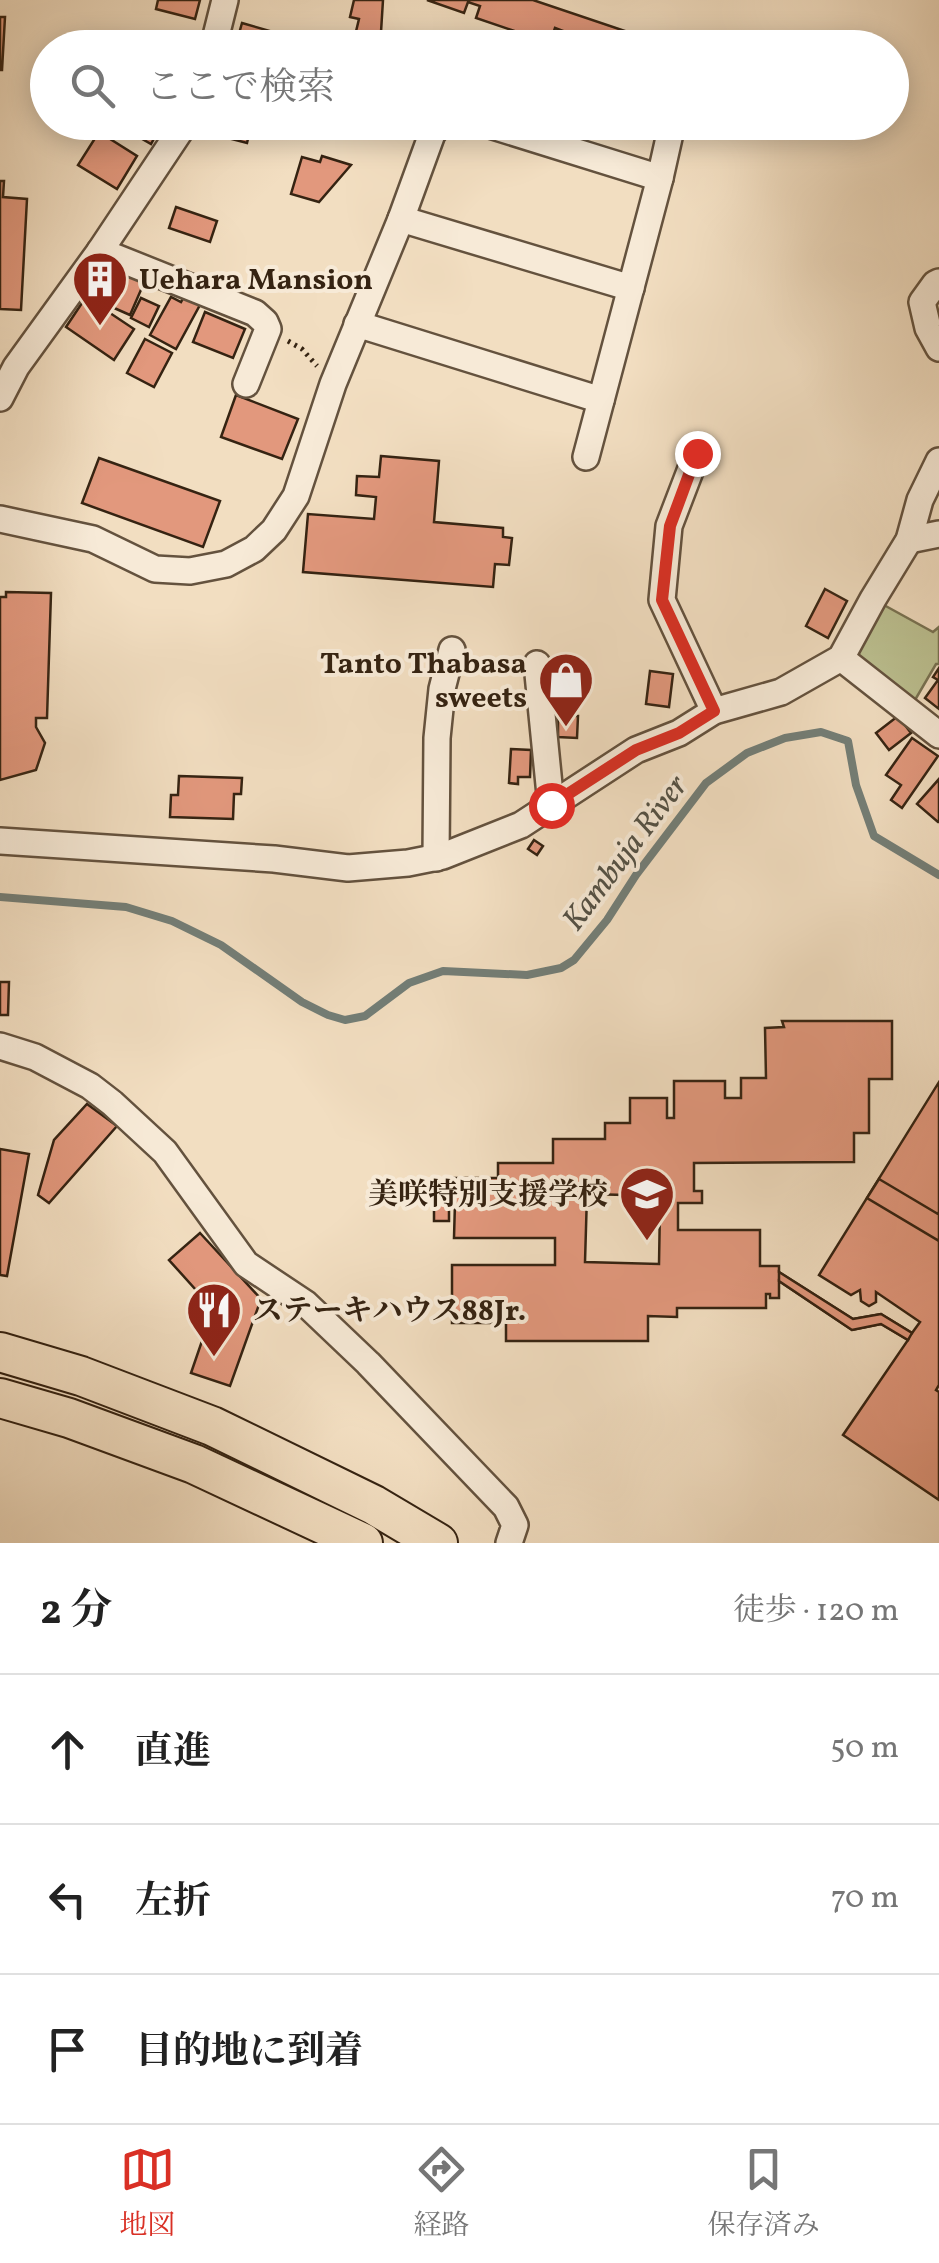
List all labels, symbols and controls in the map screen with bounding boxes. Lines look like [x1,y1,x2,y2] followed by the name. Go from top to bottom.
[30,30,909,140] search box
[65,58,120,113] icon: search
[145,63,335,116] text: ここで検索
[70,249,130,328] building icon: Uehara Mansion
[139,260,373,302] place label: Uehara Mansion
[675,431,721,477] route end
[320,644,527,720] place label: Tanto Thabasa sweets
[536,650,596,729] shop icon: Tanto Thabasa sweets
[553,766,700,941] water label: Kambuja River
[529,783,575,829] route start
[617,1164,677,1243] school or university icon: 美咲特別支援学校
[368,1175,608,1217] place label: 美咲特別支援学校
[184,1280,244,1359] restaurant icon: ステーキハウス88Jr.
[253,1291,526,1333] place label: ステーキハウス88Jr.
[40,1583,112,1642] text: 2 分
[733,1590,899,1634] text: 徒歩 · 120 m
[40,1722,95,1777] icon: ahead
[135,1727,211,1780] text: 直進
[830,1727,899,1771] text: 50 m
[40,1872,95,1927] icon: left
[135,1877,211,1930] text: 左折
[831,1877,899,1921] text: 70 m
[40,2022,95,2077] icon: arrive
[135,2027,363,2080] text: 目的地に到着
[119,2142,175,2246] tab: 地図
[413,2142,470,2246] tab: 経路
[708,2142,820,2246] tab: 保存済み

